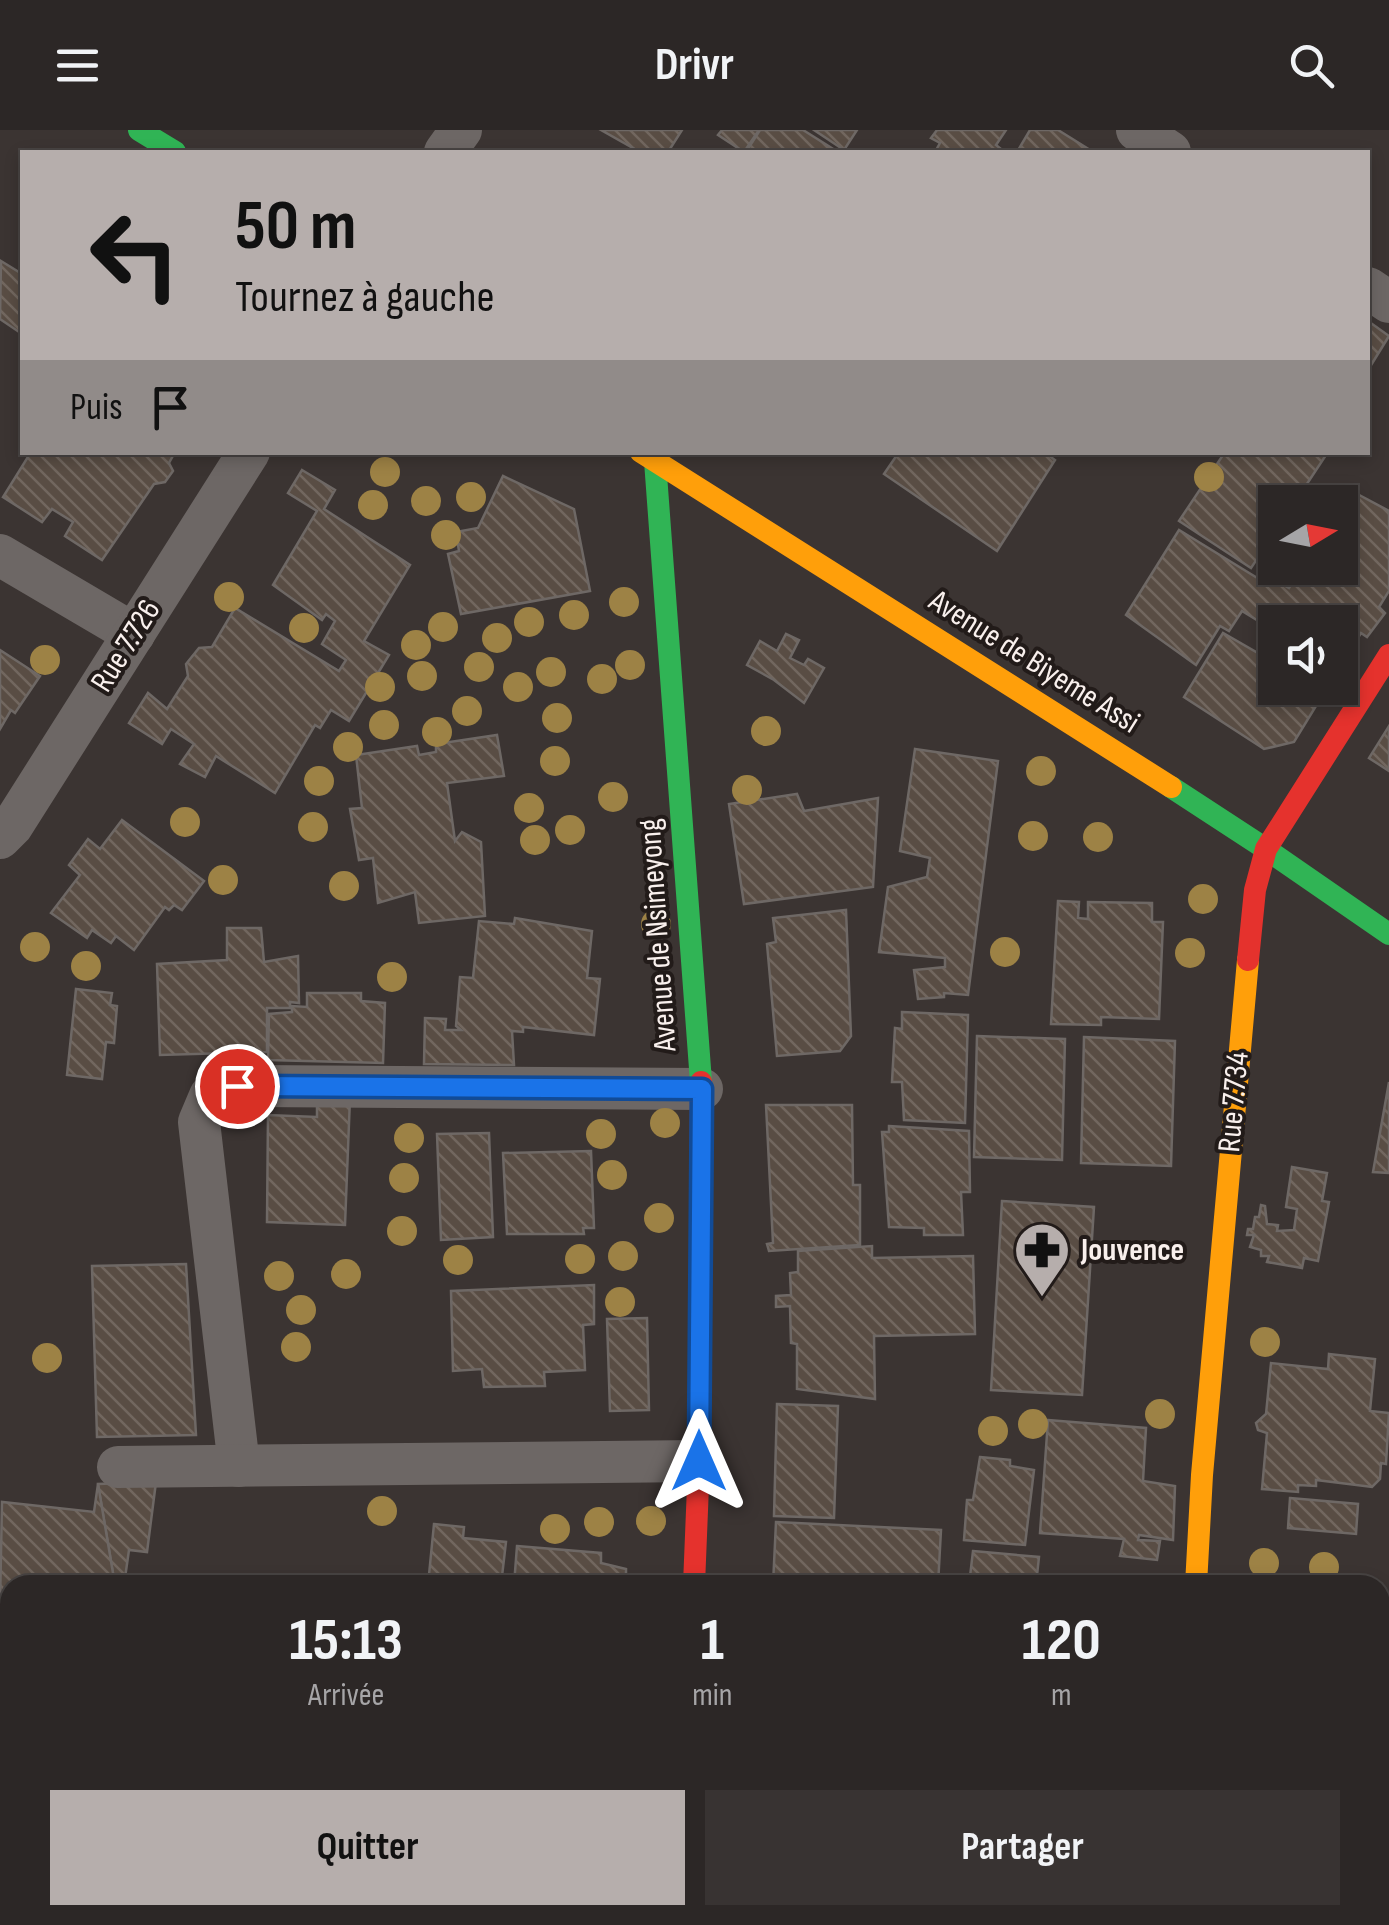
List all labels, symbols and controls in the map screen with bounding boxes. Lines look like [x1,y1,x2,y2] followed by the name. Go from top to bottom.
[50,38,105,93] icon: menu
[655,38,734,93] text: Drivr
[1284,38,1339,93] icon: search
[235,185,356,269] text: 50 m
[70,190,200,320] icon: left
[235,270,495,325] text: Tournez à gauche
[143,380,198,435] icon: arrive
[70,385,123,430] text: Puis
[1258,485,1358,585] north arrow
[1258,485,1358,705] map controls
[921,581,1146,742] street label: Avenue de Biyeme Assi
[83,593,169,699] street label: Rue 7.726
[1258,605,1358,705] button: sound
[630,817,686,1054] street label: Avenue de Nsimeyong
[195,1044,280,1129] pin
[1210,1050,1258,1154] street label: Rue 7.734
[210,1059,265,1114] icon: arrive
[1012,1220,1072,1299] pharmacy icon: Jouvence
[1080,1231,1184,1270] place label: Jouvence
[647,1409,751,1513] position arrow
[289,1605,403,1677] text: 15:13
[701,1605,724,1677] text: 1
[1022,1605,1101,1677] text: 120
[308,1676,384,1715] text: Arrivée
[692,1676,732,1715] text: min
[1051,1676,1071,1715] text: m
[50,1790,685,1905] button: Quitter
[705,1790,1340,1905] button: Partager

